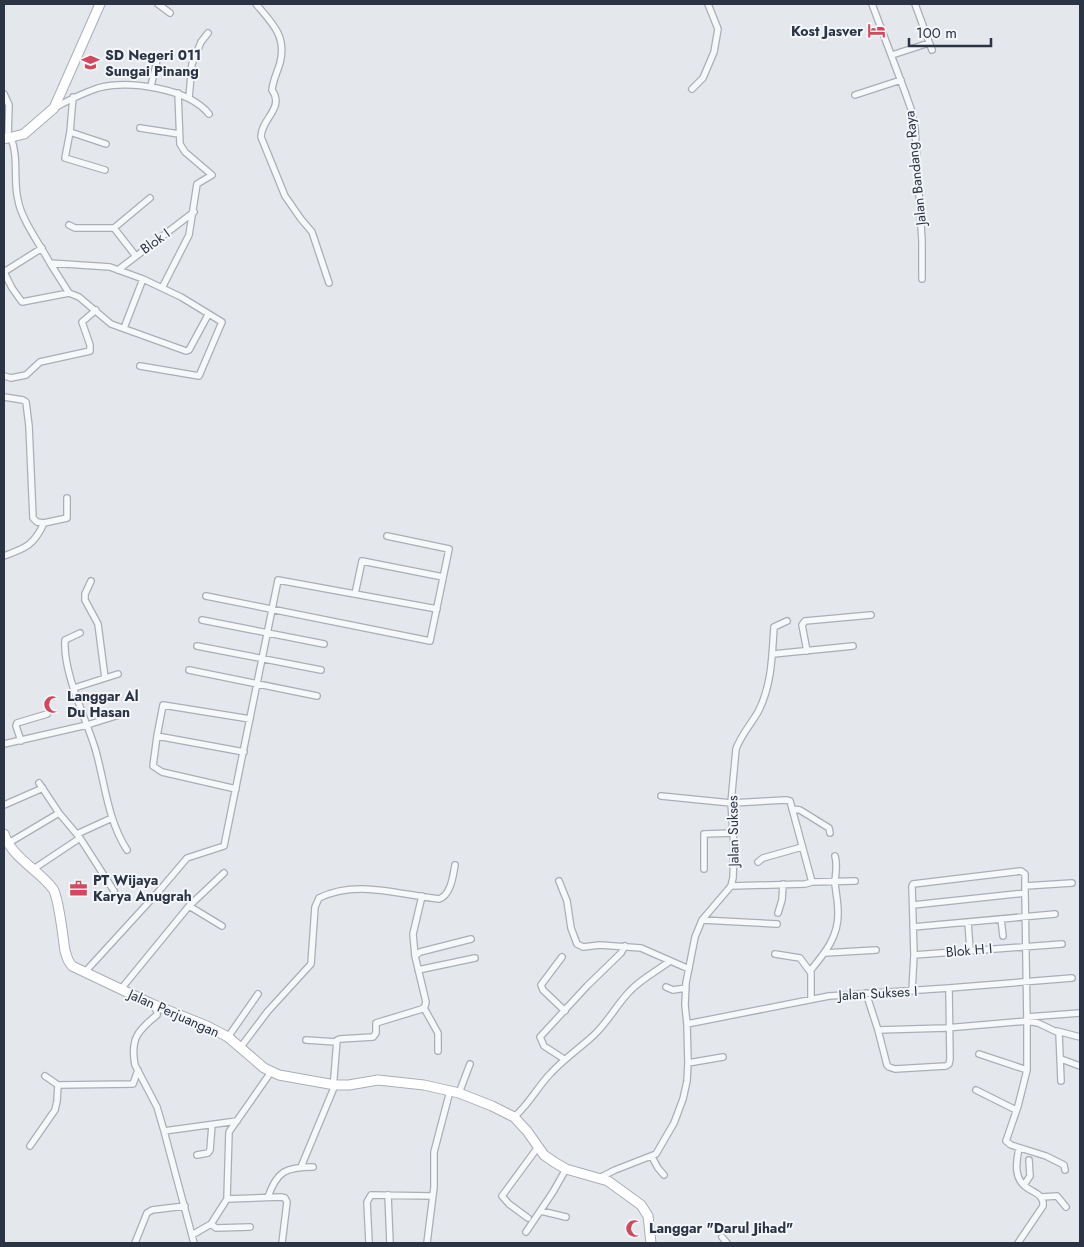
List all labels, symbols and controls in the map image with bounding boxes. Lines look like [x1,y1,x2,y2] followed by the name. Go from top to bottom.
[909,15,992,47] scale bar
[791,21,863,41] place label: Kost Jasver
[867,21,887,41] hotel icon: Kost Jasver
[916,22,957,44] text: 100 m
[105,45,201,81] place label: SD Negeri 011 Sungai Pinang
[81,53,101,73] school or university icon: SD Negeri 011 Sungai Pinang
[899,110,931,228] street label: Jalan Bandang Raya
[136,223,174,259] street label: Blok I
[67,686,139,722] place label: Langgar Al Du Hasan
[43,694,63,714] mosque icon: Langgar Al Du Hasan
[722,795,744,869] street label: Jalan Sukses
[93,870,192,906] place label: PT Wijaya Karya Anugrah
[69,878,89,898] office icon: PT Wijaya Karya Anugrah
[945,938,993,962] street label: Blok H I
[836,981,918,1005] street label: Jalan Sukses I
[123,983,223,1042] street label: Jalan Perjuangan
[625,1218,645,1238] mosque icon: Langgar "Darul Jihad"
[649,1218,793,1238] place label: Langgar "Darul Jihad"

